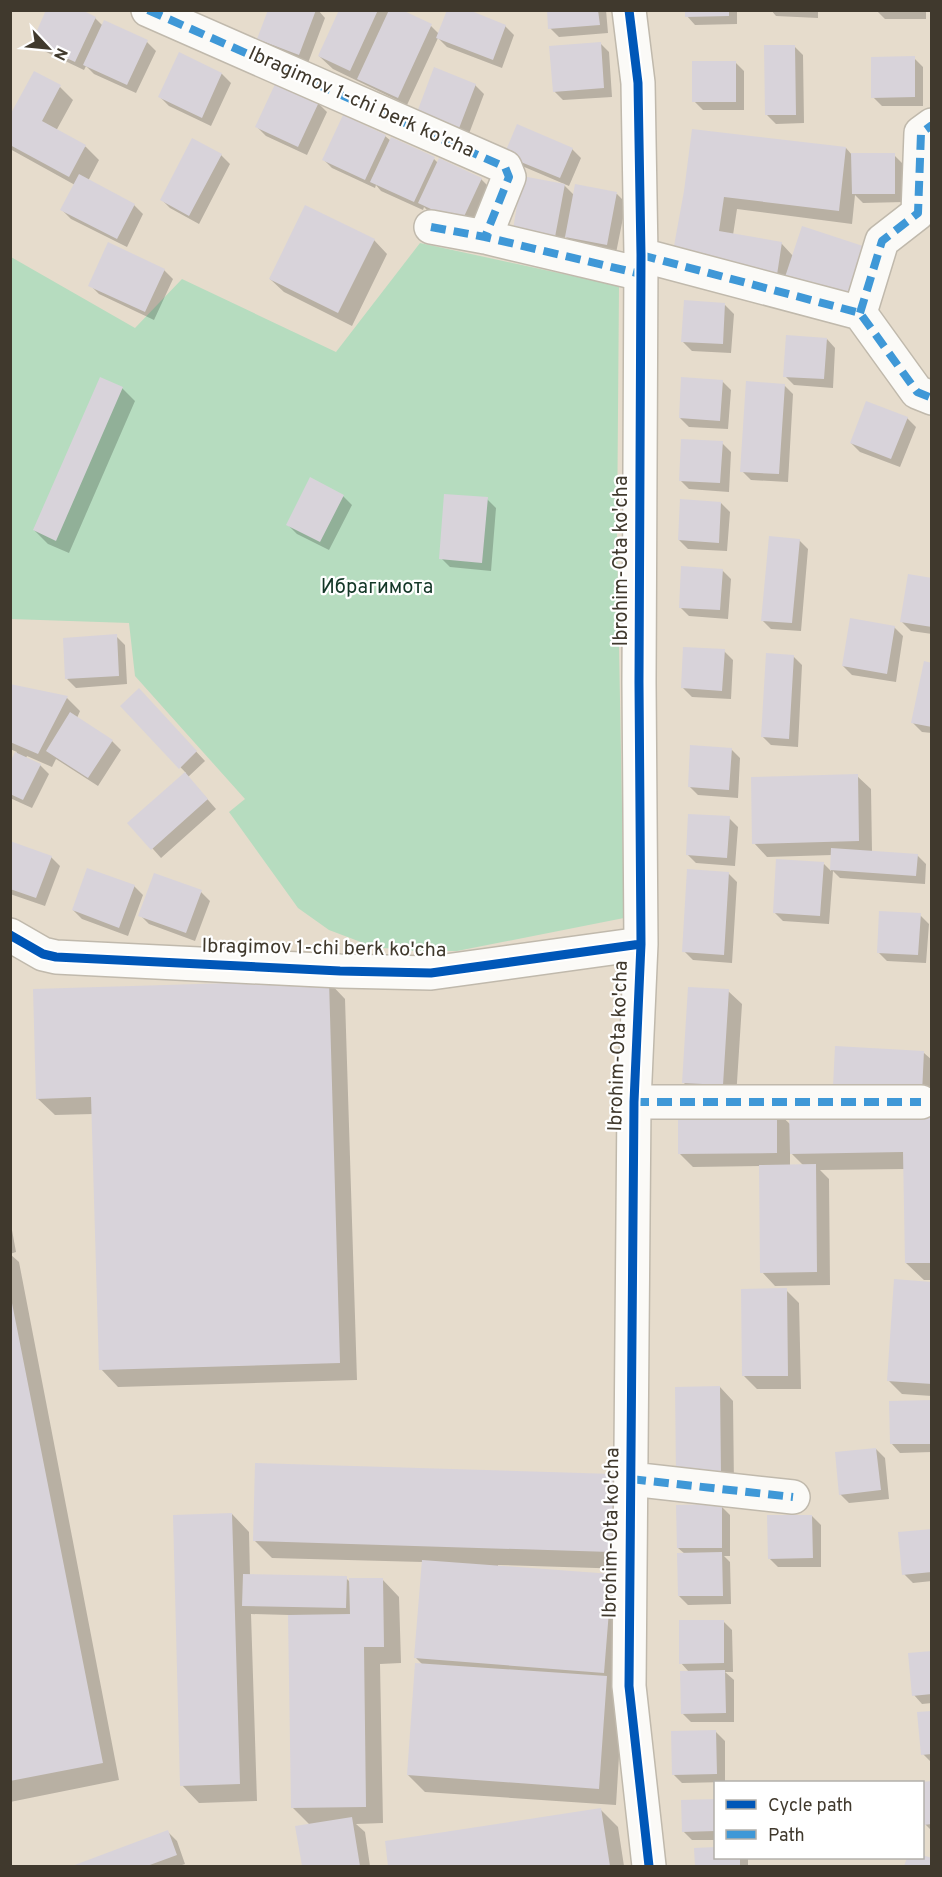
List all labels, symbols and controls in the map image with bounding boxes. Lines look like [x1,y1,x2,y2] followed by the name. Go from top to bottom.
[18,18,78,78] north arrow
[244,41,478,165] street label: Ibragimov 1-chi berk ko'cha
[48,44,71,63] text: N
[609,475,635,647] street label: Ibrohim-Ota ko'cha
[321,575,433,601] park label: Ибрагимота
[201,934,447,964] street label: Ibragimov 1-chi berk ko'cha
[603,960,635,1132] street label: Ibrohim-Ota ko'cha
[598,1447,626,1619] street label: Ibrohim-Ota ko'cha
[714,1781,924,1859] legend
[768,1795,853,1818] text: Cycle path
[768,1825,805,1848] text: Path

